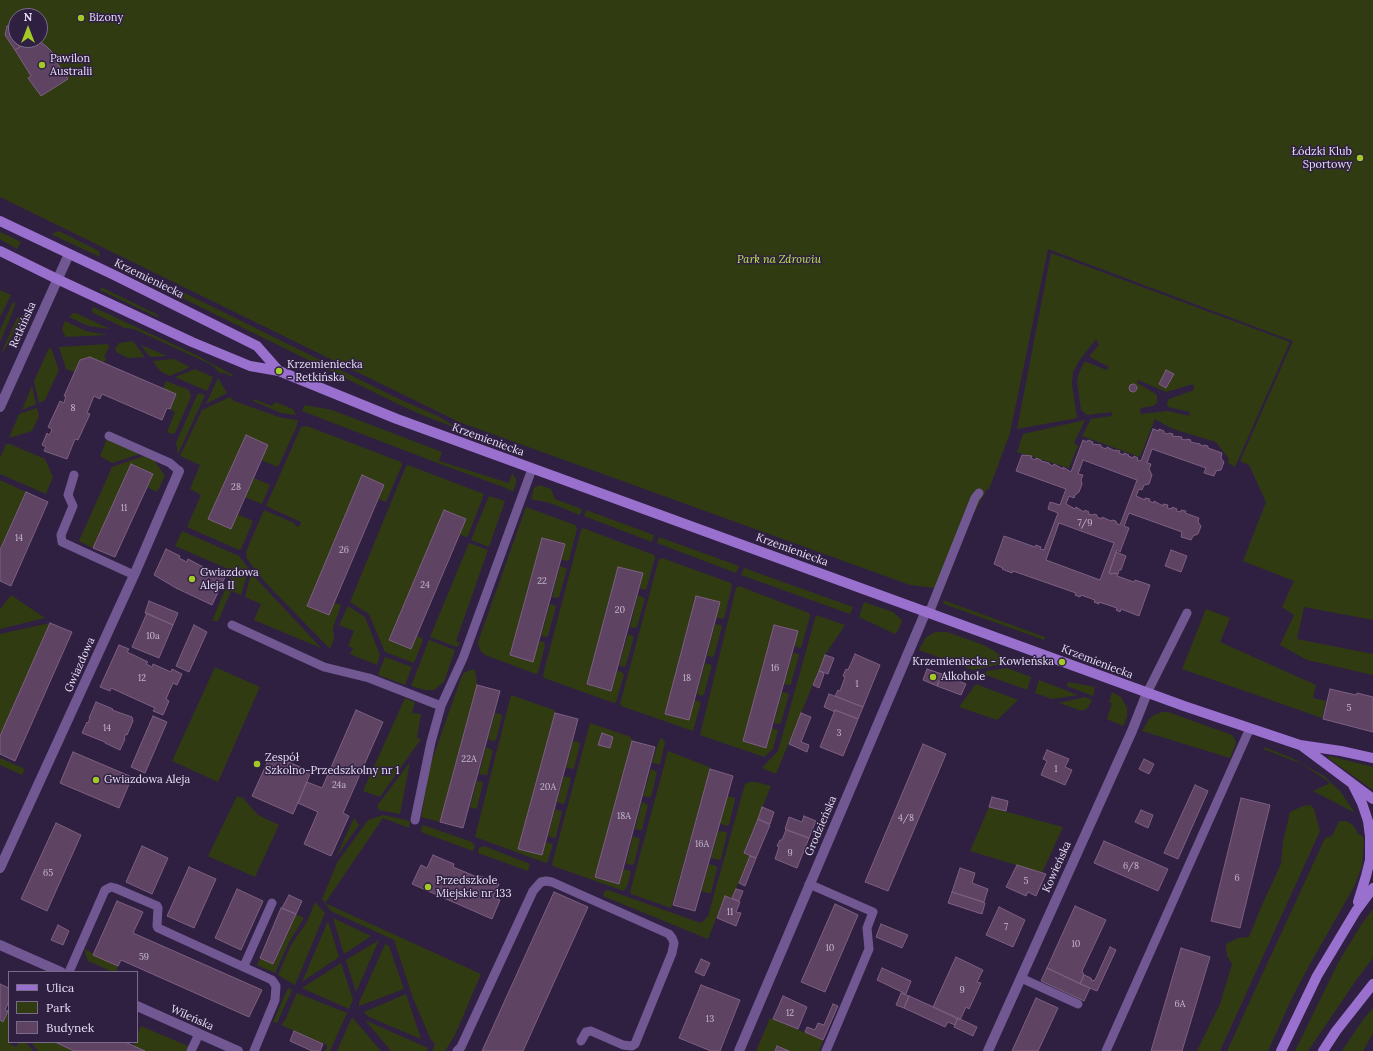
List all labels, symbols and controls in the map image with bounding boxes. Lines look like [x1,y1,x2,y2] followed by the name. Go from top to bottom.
[8,8,48,48] north arrow
[24,10,32,24] text: N
[89,11,123,25] place label: Bizony
[76,13,86,23] marker: Bizony
[50,52,92,78] place label: Pawilon Australii
[37,60,47,70] marker: Pawilon Australii
[1292,145,1352,171] place label: Łódzki Klub Sportowy
[1355,153,1365,163] marker: Łódzki Klub Sportowy
[737,253,821,267] park label: Park na Zdrowiu
[112,256,186,302] street label: Krzemieniecka
[7,300,39,350] street label: Retkińska
[287,358,363,384] place label: Krzemieniecka - Retkińska
[274,366,284,376] marker: Krzemieniecka - Retkińska
[70,403,76,413] house number: 8
[450,421,526,459] street label: Krzemieniecka
[231,482,241,492] house number: 28
[121,503,127,513] house number: 11
[1078,518,1092,528] house number: 7/9
[754,531,830,569] street label: Krzemieniecka
[15,533,23,543] house number: 14
[339,545,349,555] house number: 26
[200,566,259,592] place label: Gwiazdowa Aleja II
[187,574,197,584] marker: Gwiazdowa Aleja II
[537,576,547,586] house number: 22
[420,580,430,590] house number: 24
[615,605,625,615] house number: 20
[146,631,160,641] house number: 10a
[62,635,98,695] street label: Gwiazdowa
[1059,642,1135,682] street label: Krzemieniecka
[912,655,1054,669] place label: Krzemieniecka - Kowieńska
[1057,657,1067,667] marker: Krzemieniecka - Kowieńska
[771,663,779,673] house number: 16
[941,670,985,684] place label: Alkohole
[928,672,938,682] marker: Alkohole
[138,673,146,683] house number: 12
[683,673,691,683] house number: 18
[855,679,859,689] house number: 1
[1347,703,1351,713] house number: 5
[103,723,111,733] house number: 14
[836,728,842,738] house number: 3
[265,751,399,777] place label: Zespół Szkolno-Przedszkolny nr 1
[461,754,477,764] house number: 22A
[252,759,262,769] marker: Zespół Szkolno-Przedszkolny nr 1
[1054,764,1058,774] house number: 1
[104,773,190,787] place label: Gwiazdowa Aleja
[91,775,101,785] marker: Gwiazdowa Aleja
[332,780,346,790] house number: 24a
[540,782,556,792] house number: 20A
[802,794,840,858] street label: Grodzieńska
[617,811,631,821] house number: 18A
[898,813,914,823] house number: 4/8
[695,839,709,849] house number: 16A
[1040,839,1074,895] street label: Kowieńska
[787,848,793,858] house number: 9
[1123,861,1139,871] house number: 6/8
[43,868,53,878] house number: 65
[1234,873,1240,883] house number: 6
[436,874,512,900] place label: Przedszkole Miejskie nr 133
[1024,876,1028,886] house number: 5
[423,882,433,892] marker: Przedszkole Miejskie nr 133
[727,907,733,917] house number: 11
[1004,922,1008,932] house number: 7
[1072,939,1080,949] house number: 10
[826,943,834,953] house number: 10
[139,952,149,962] house number: 59
[8,971,138,1043] legend
[46,980,74,995] text: Ulica
[959,985,965,995] house number: 9
[1175,999,1185,1009] house number: 6A
[46,1000,71,1015] text: Park
[168,1003,216,1033] street label: Wileńska
[786,1008,794,1018] house number: 12
[706,1014,714,1024] house number: 13
[46,1020,94,1035] text: Budynek

